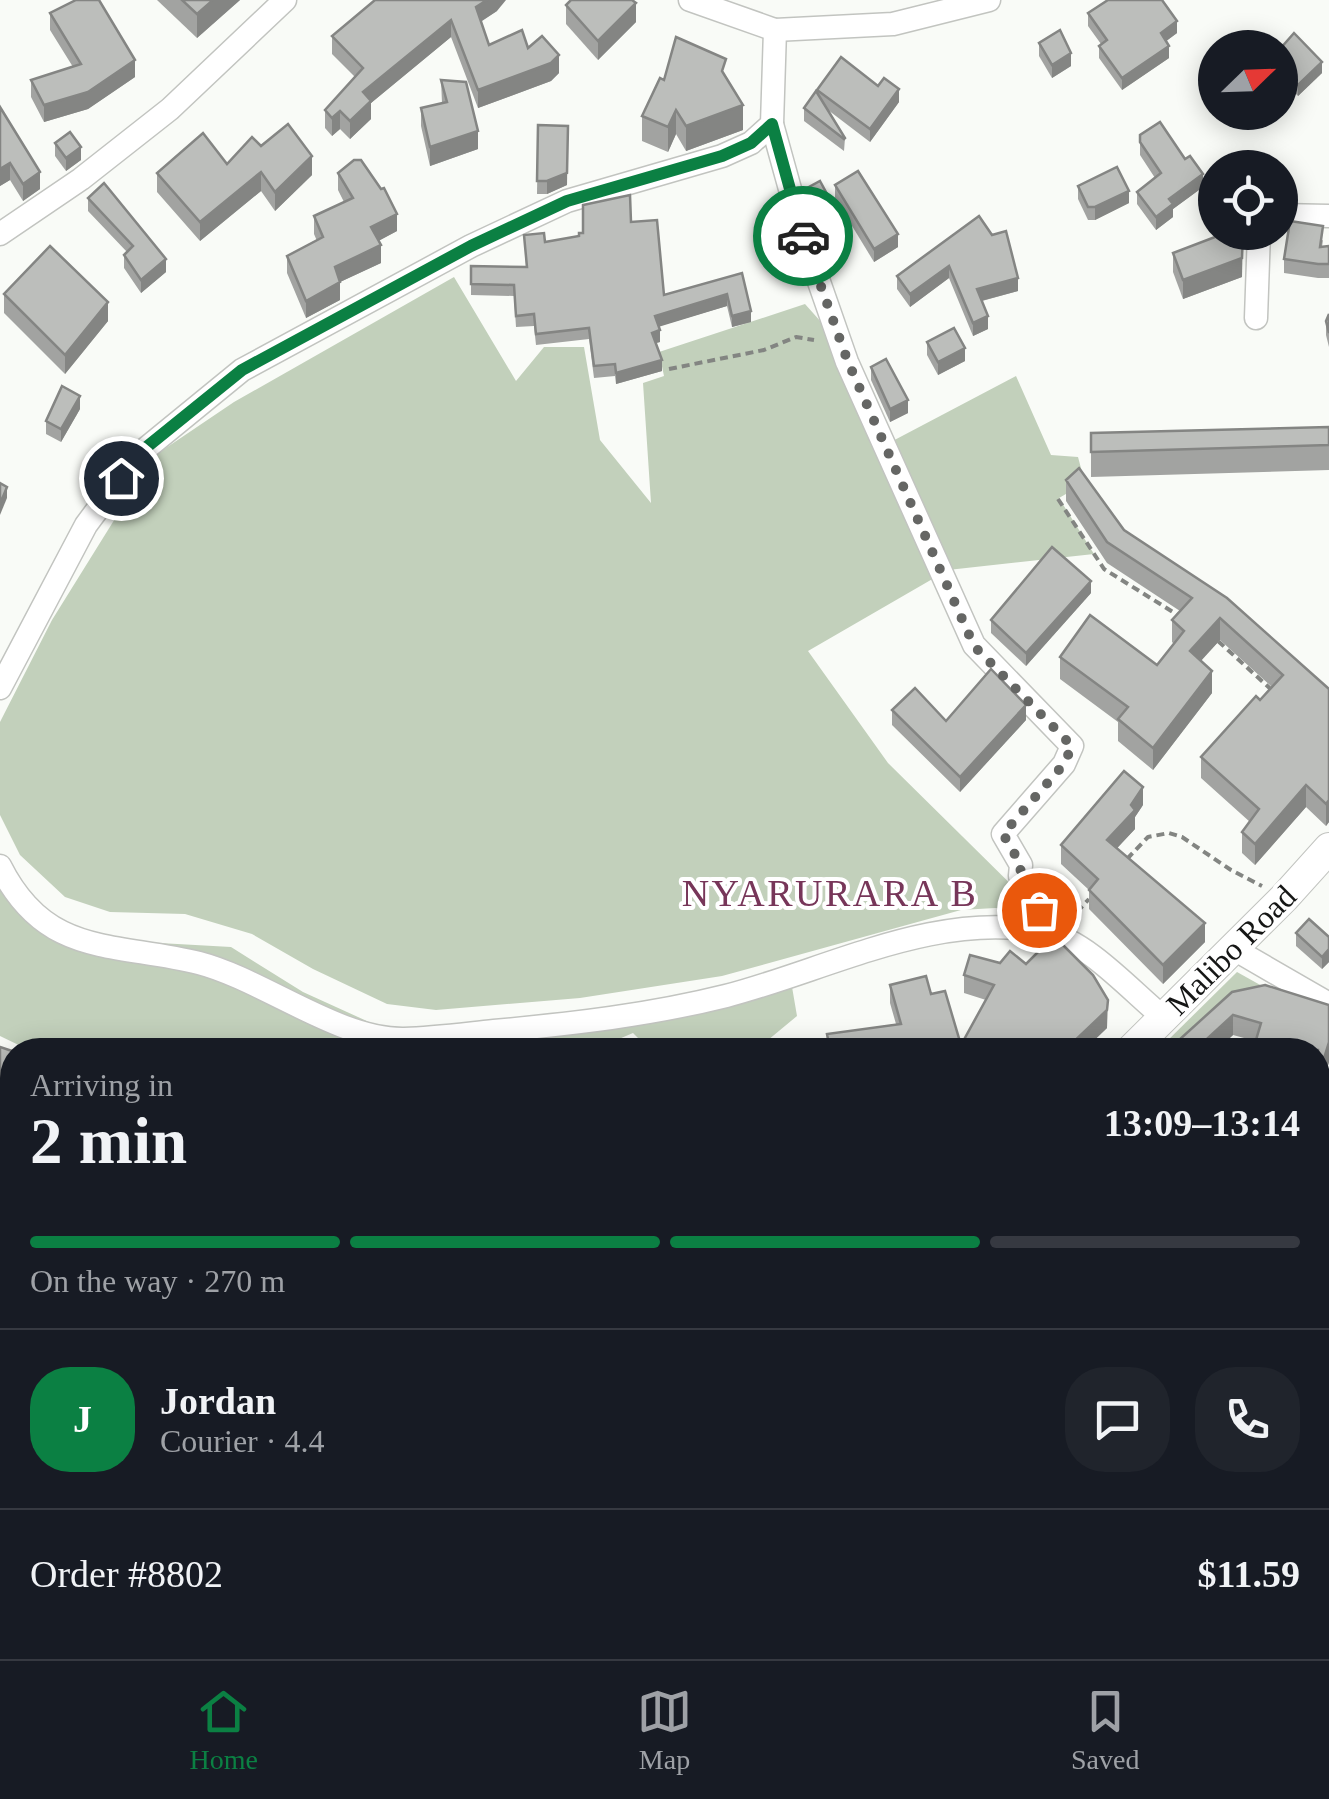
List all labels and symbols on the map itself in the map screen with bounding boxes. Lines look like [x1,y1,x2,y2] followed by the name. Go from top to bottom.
[1198,30,1298,130] north arrow
[753,186,853,286] courier
[79,436,164,521] pin
[997,868,1082,953] pin
[682,872,978,914] district label: NYARURARA B
[1159,878,1303,1022] street label: Malibo Road

